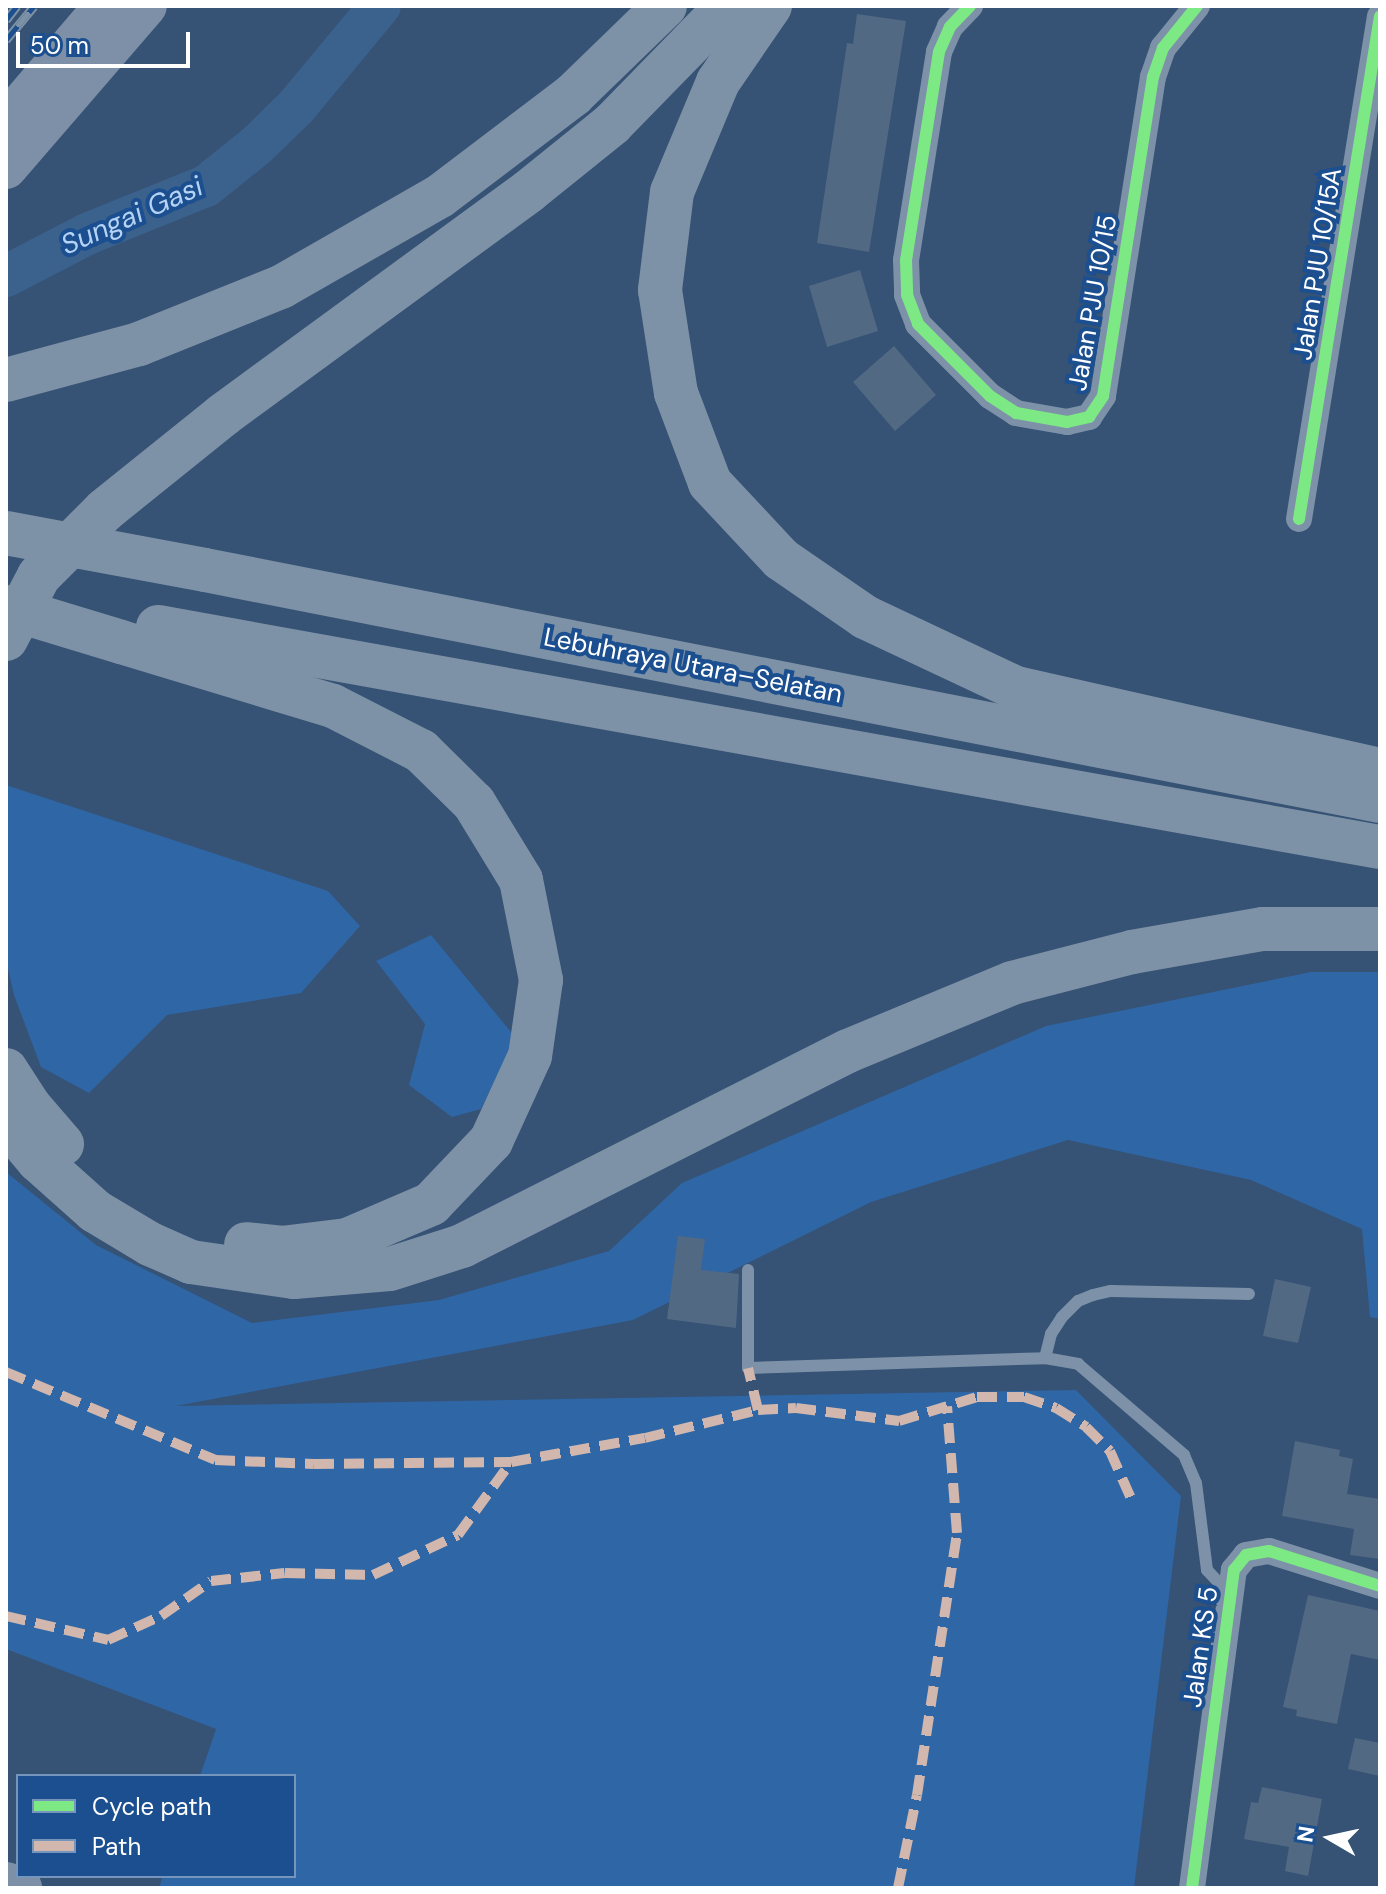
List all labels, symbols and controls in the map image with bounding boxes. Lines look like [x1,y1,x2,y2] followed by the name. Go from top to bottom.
[20,16,194,66] scale bar
[30,30,89,61] text: 50 m
[1287,166,1349,362] street label: Jalan PJU 10/15A
[56,170,208,262] water label: Sungai Gasi
[1062,213,1124,393] street label: Jalan PJU 10/15
[541,622,845,710] street label: Lebuhraya Utara–Selatan
[1177,1584,1225,1710] street label: Jalan KS 5
[16,1774,296,1878] legend
[92,1791,211,1822] text: Cycle path
[1290,1798,1370,1878] north arrow
[1290,1824,1321,1844] text: N
[92,1831,141,1862] text: Path

